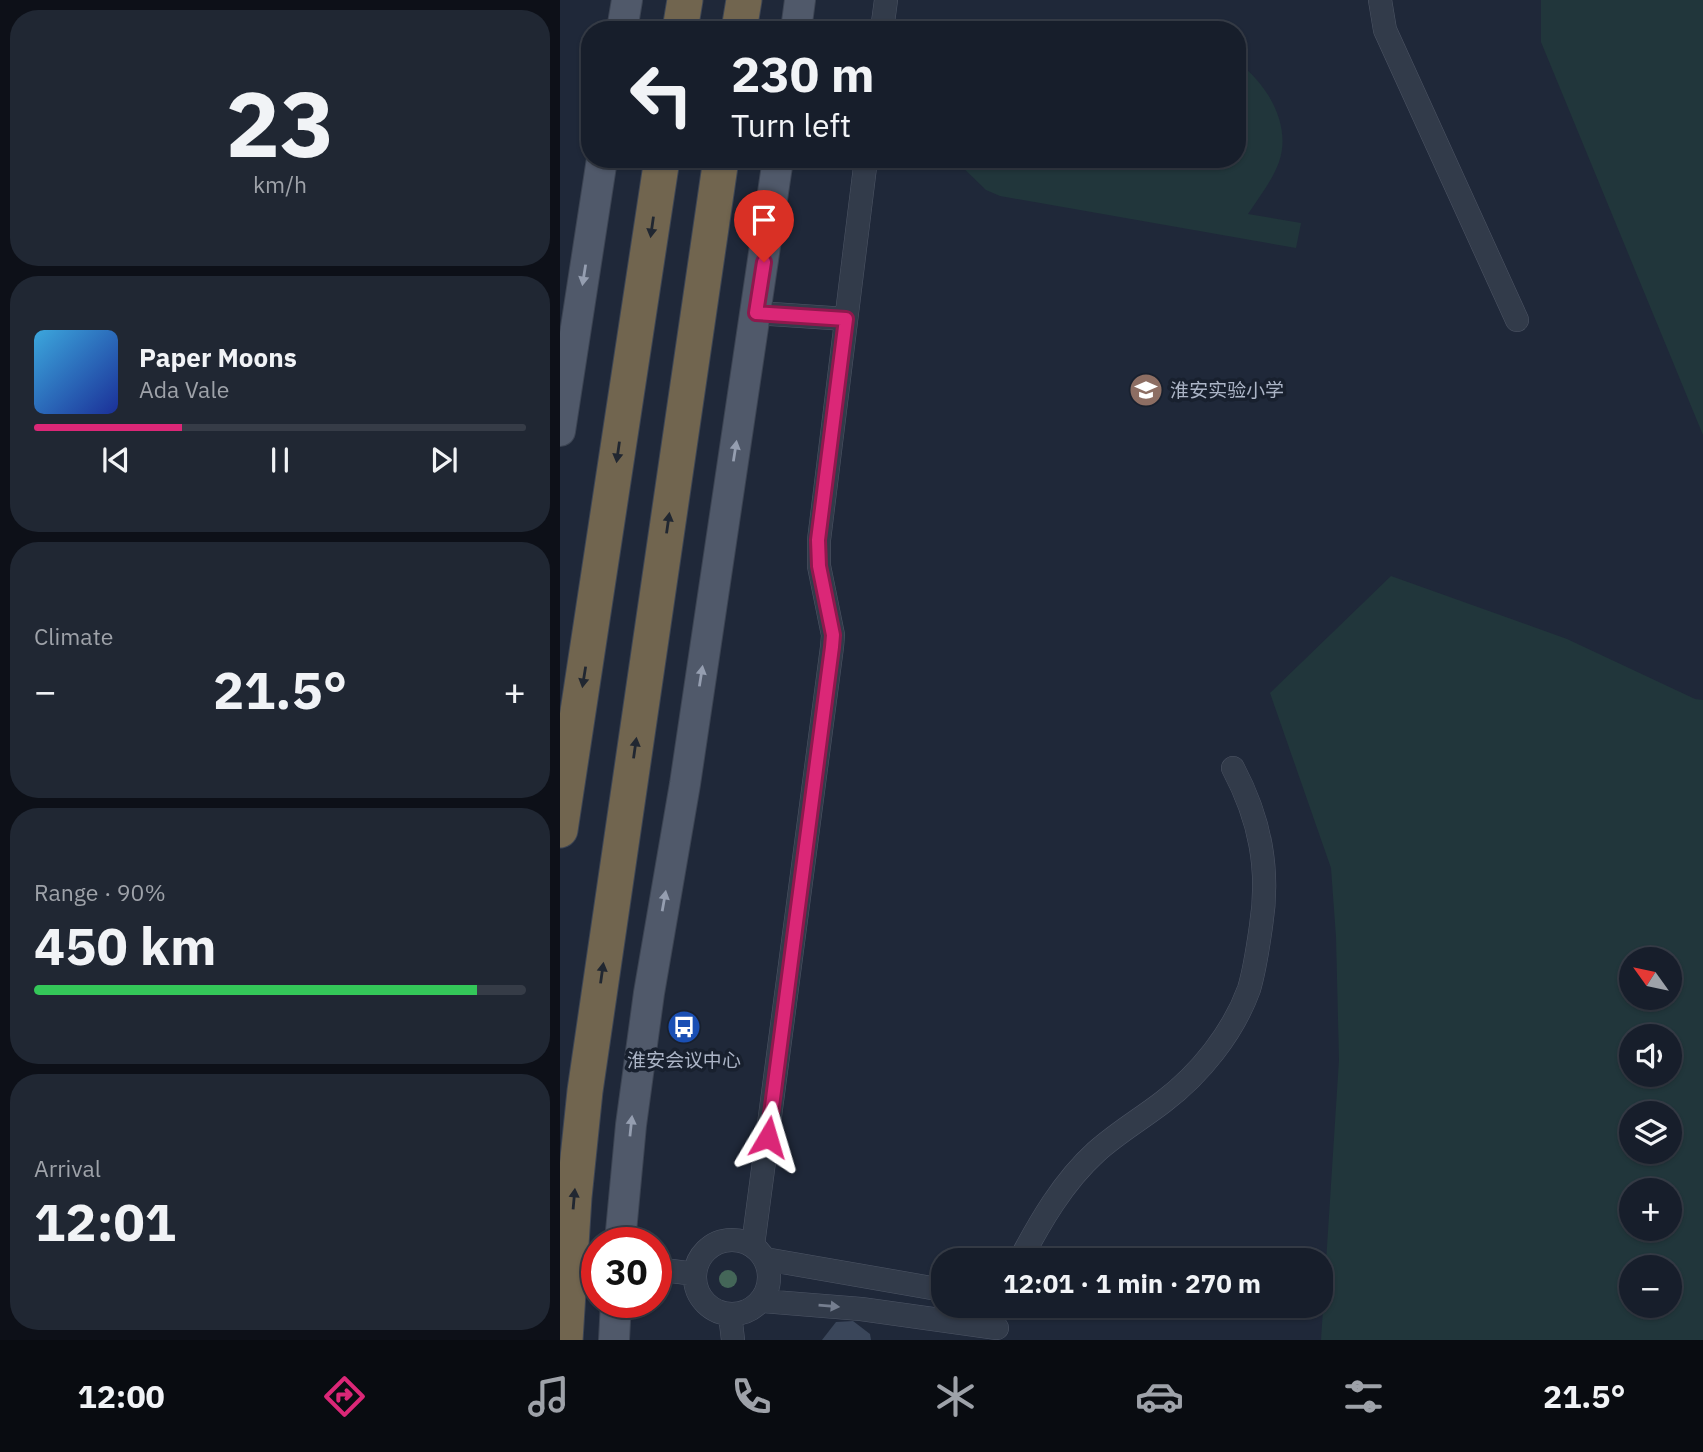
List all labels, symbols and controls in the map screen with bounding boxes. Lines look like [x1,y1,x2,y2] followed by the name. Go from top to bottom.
[731,42,875,105] text: 230 m
[616,49,707,140] icon: left
[225,64,335,182] text: 23
[731,104,851,146] text: Turn left
[253,169,307,199] text: km/h
[734,190,794,262] pin
[745,201,783,239] icon: arrive
[646,216,657,238] one-way arrow
[578,264,589,286] one-way arrow
[139,340,297,374] text: Paper Moons
[1127,371,1165,409] school or university icon: 淮安实验小学
[139,374,229,404] text: Ada Vale
[1170,378,1284,402] place label: 淮安实验小学
[730,440,741,462] one-way arrow
[97,441,135,479] icon: previous
[261,441,299,479] icon: pause
[425,441,463,479] icon: next
[612,441,623,463] one-way arrow
[663,512,674,534] one-way arrow
[34,621,113,651] text: Climate
[213,656,347,723] text: 21.5°
[696,665,707,687] one-way arrow
[34,666,57,715] text: −
[503,666,526,715] text: +
[578,666,589,688] one-way arrow
[630,737,641,759] one-way arrow
[34,877,166,907] text: Range · 90%
[659,890,670,912] one-way arrow
[34,912,216,979] text: 450 km
[1619,947,1682,1010] north arrow
[1619,947,1682,1318] map controls
[597,962,608,984] one-way arrow
[665,1008,703,1046] bus stop icon: 淮安会议中心
[1619,1024,1682,1087] button: sound
[627,1048,741,1072] place label: 淮安会议中心
[731,1100,805,1174] position arrow
[1619,1101,1682,1164] button: layers
[626,1115,637,1137] one-way arrow
[34,1153,101,1183] text: Arrival
[1619,1178,1682,1241] button: +
[569,1187,580,1209] one-way arrow
[34,1188,176,1255] text: 12:01
[581,1227,672,1318] speed limit sign: 30
[1619,1255,1682,1318] button: −
[1003,1266,1261,1300] text: 12:01 · 1 min · 270 m
[818,1301,840,1312] one-way arrow
[320,1372,369,1421] icon: directions
[524,1372,573,1421] icon: music
[727,1372,776,1421] icon: phone
[931,1372,980,1421] icon: climate
[1135,1372,1184,1421] icon: car
[1339,1372,1388,1421] icon: filters
[77,1375,165,1417] text: 12:00
[1543,1375,1626,1417] text: 21.5°

